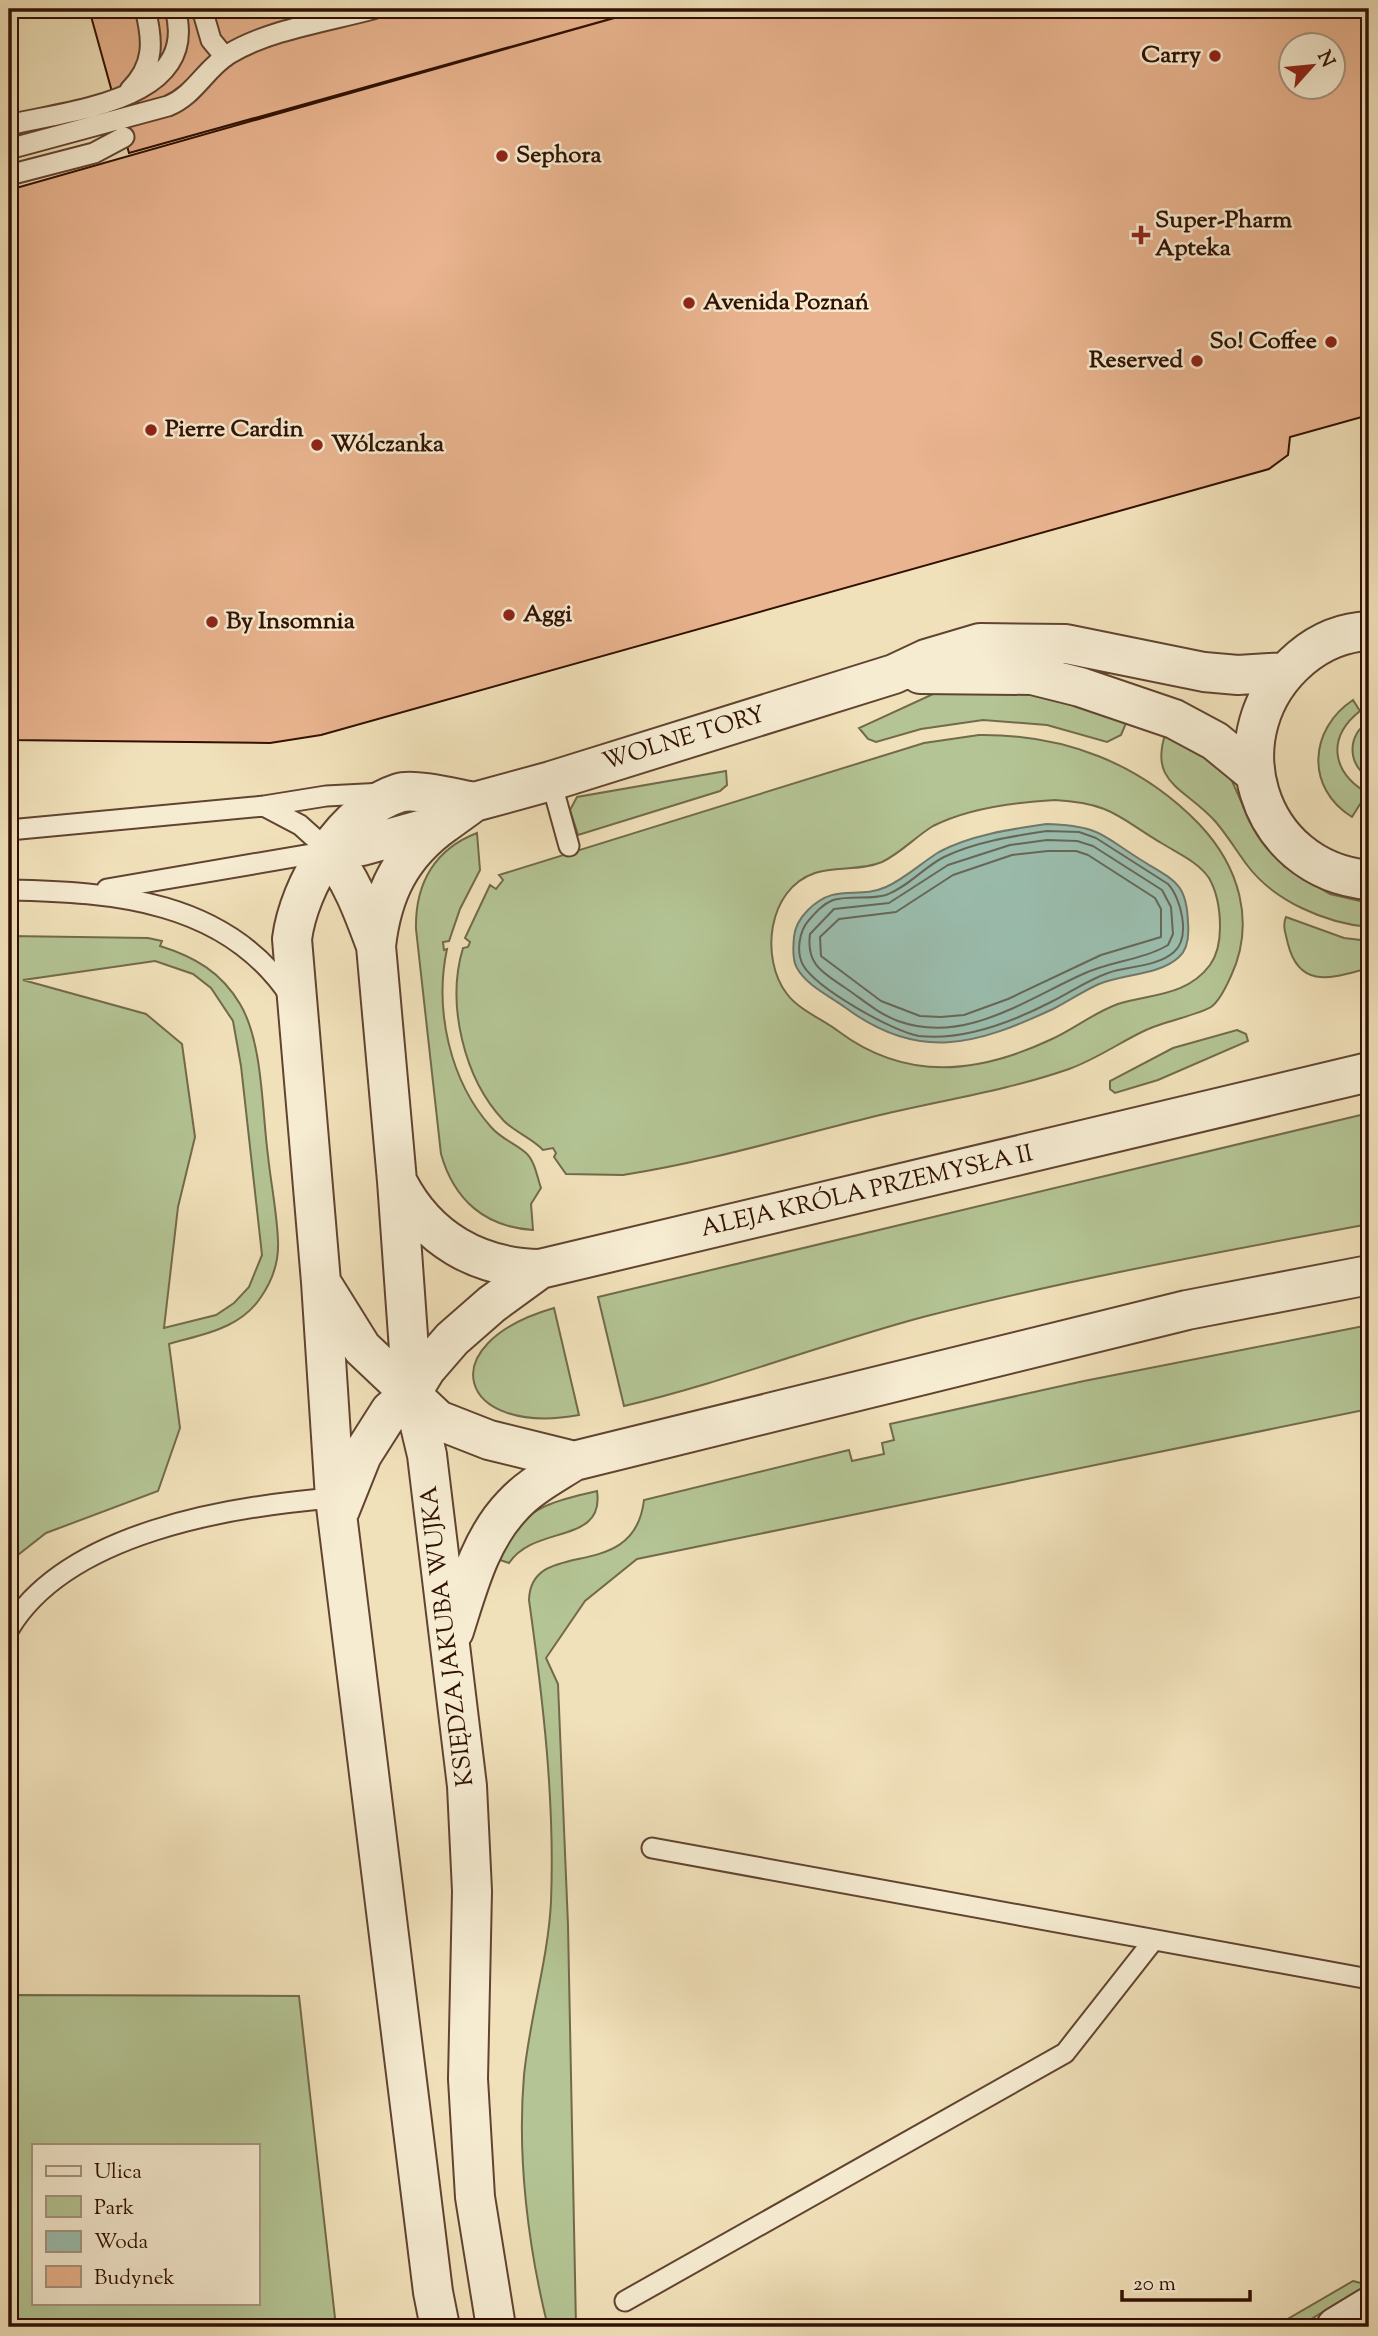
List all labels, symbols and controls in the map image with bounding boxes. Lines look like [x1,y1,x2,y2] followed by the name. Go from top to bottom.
[1276,32,1346,102] north arrow
[1141,39,1201,73] place label: Carry
[1309,47,1340,72] text: N
[1207,48,1223,64] marker: Carry
[516,139,602,173] place label: Sephora
[494,148,510,164] marker: Sephora
[1155,204,1292,266] place label: Super-Pharm Apteka
[1133,227,1149,243] marker: Super-Pharm Apteka
[703,286,870,320] place label: Avenida Poznań
[681,295,697,311] marker: Avenida Poznań
[1210,325,1317,359] place label: So! Coffee
[1323,334,1339,350] marker: So! Coffee
[1089,344,1183,378] place label: Reserved
[1189,353,1205,369] marker: Reserved
[165,413,304,447] place label: Pierre Cardin
[143,422,159,438] marker: Pierre Cardin
[331,428,445,462] place label: Wólczanka
[309,437,325,453] marker: Wólczanka
[523,598,572,632] place label: Aggi
[226,605,356,639] place label: By Insomnia
[501,607,517,623] marker: Aggi
[204,614,220,630] marker: By Insomnia
[599,698,769,780] street label: WOLNE TORY
[698,1137,1036,1247] street label: ALEJA KRÓLA PRZEMYSŁA II
[413,1483,483,1788] street label: KSIĘDZA JAKUBA WUJKA
[32,2144,259,2304] legend
[94,2158,142,2188] text: Ulica
[94,2194,135,2224] text: Park
[94,2228,149,2258] text: Woda
[1122,2259,1250,2303] scale bar
[94,2264,175,2294] text: Budynek
[1133,2270,1176,2300] text: 20 m

